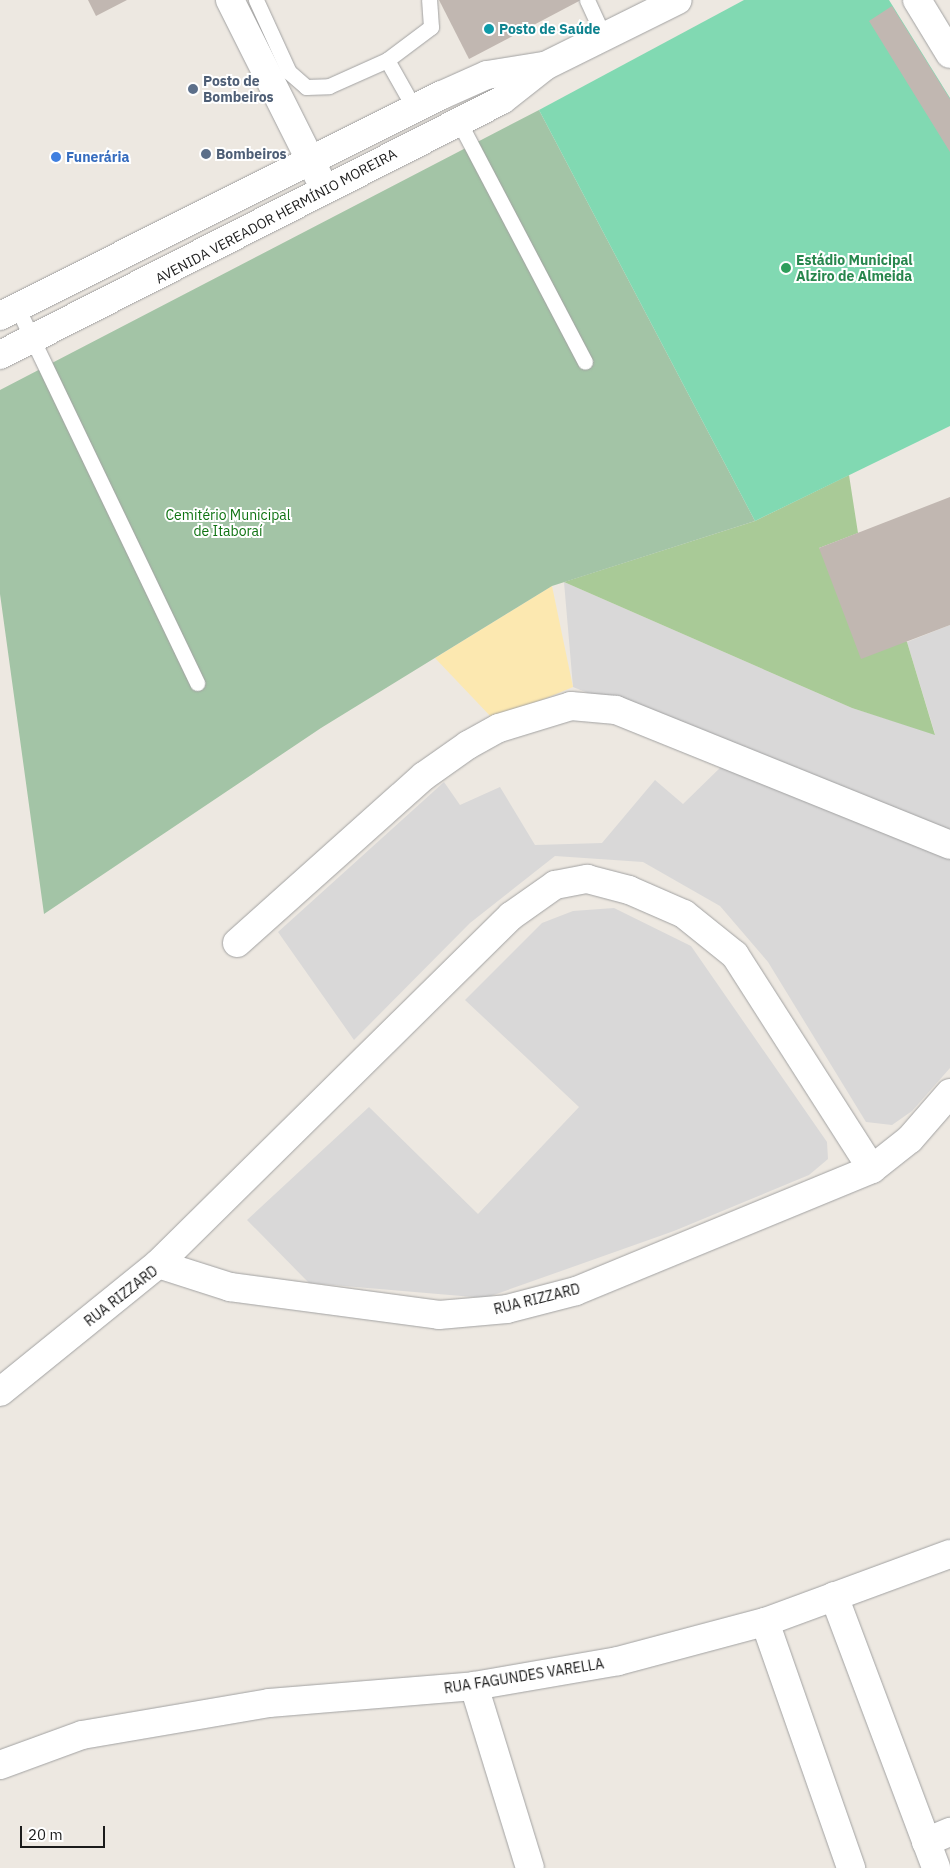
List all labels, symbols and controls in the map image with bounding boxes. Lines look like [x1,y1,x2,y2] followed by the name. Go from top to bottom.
[499,21,600,37] place label: Posto de Saúde
[483,23,495,35] marker: Posto de Saúde
[203,73,274,105] place label: Posto de Bombeiros
[187,83,199,95] marker: Posto de Bombeiros
[152,145,400,287] street label: AVENIDA VEREADOR HERMÍNIO MOREIRA
[216,146,287,162] place label: Bombeiros
[200,148,212,160] marker: Bombeiros
[66,149,129,165] place label: Funerária
[50,151,62,163] marker: Funerária
[796,252,913,284] place label: Estádio Municipal Alziro de Almeida
[780,262,792,274] marker: Estádio Municipal Alziro de Almeida
[165,507,291,540] park label: Cemitério Municipal de Itaboraí
[81,1262,161,1330] street label: RUA RIZZARD
[492,1280,582,1318] street label: RUA RIZZARD
[443,1655,605,1697] street label: RUA FAGUNDES VARELLA
[22,1816,108,1848] scale bar
[28,1825,63,1844] text: 20 m

